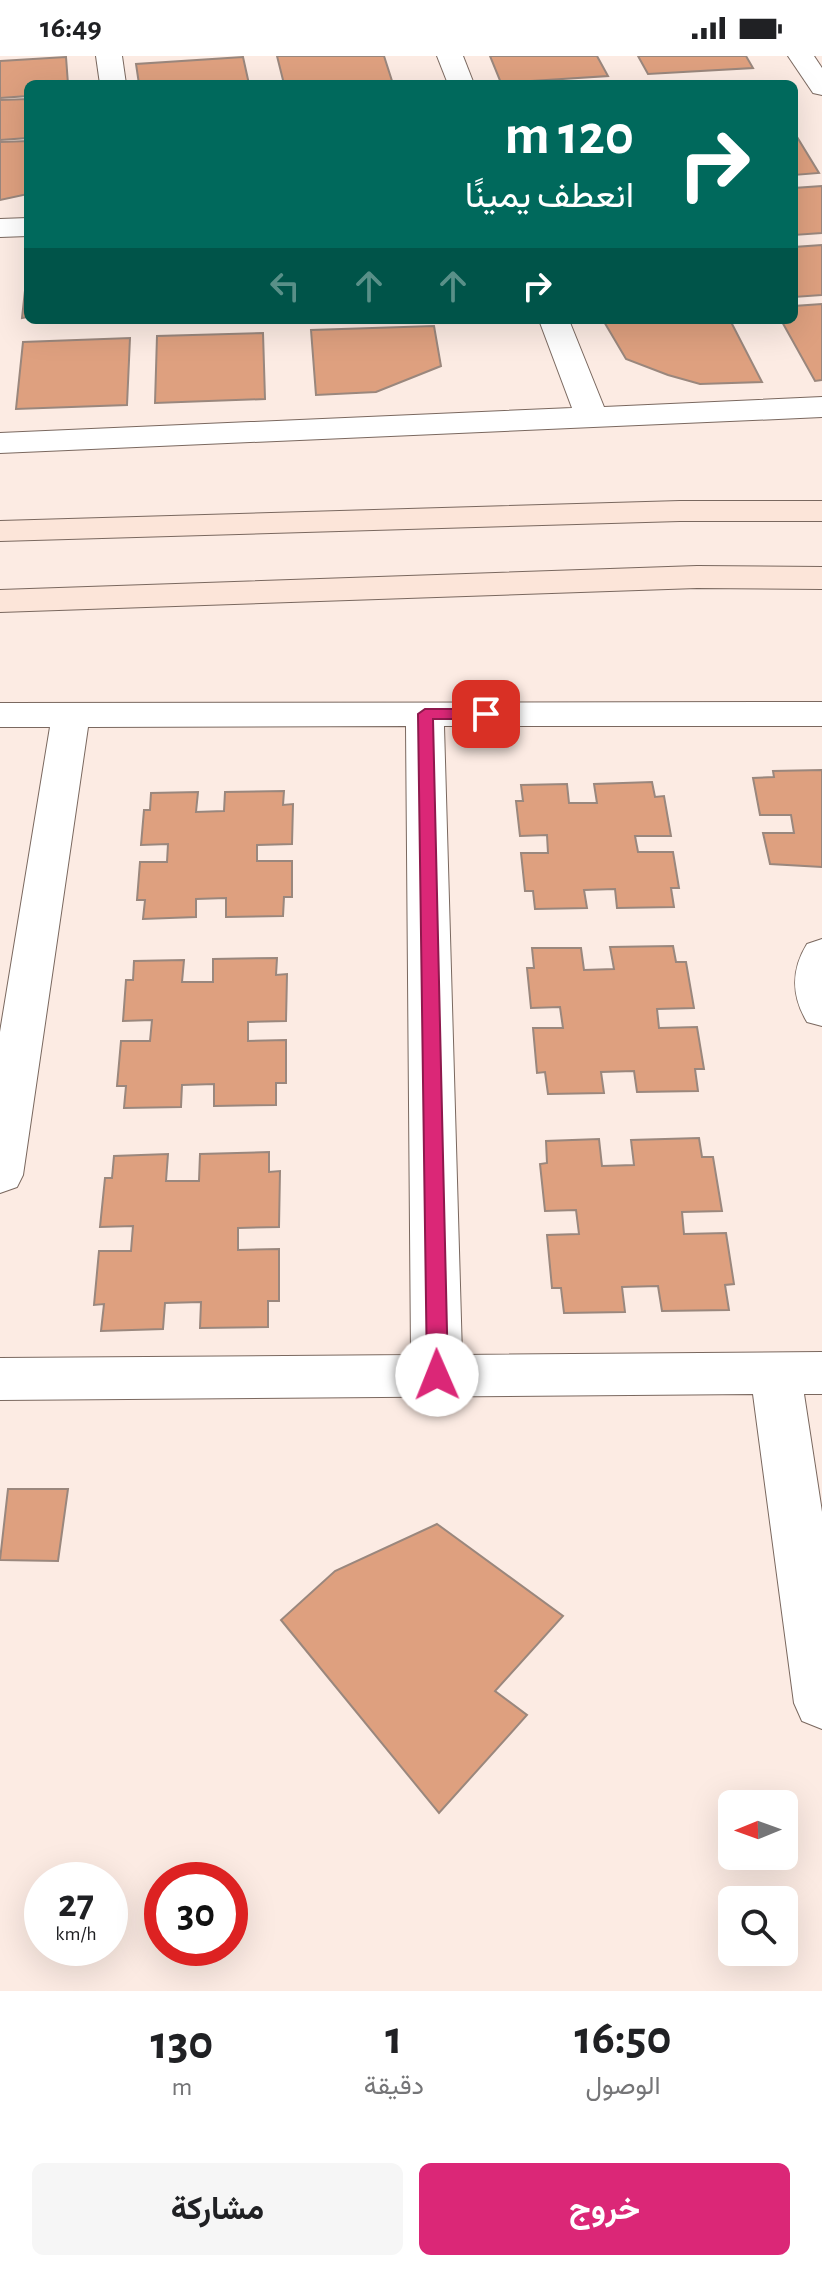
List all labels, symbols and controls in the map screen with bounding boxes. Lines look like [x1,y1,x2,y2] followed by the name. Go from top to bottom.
[40,13,102,43] text: 16:49
[505,108,634,164] text: 120 m
[662,112,766,216] icon: right
[465,178,634,214] text: انعطف يمينًا
[263,264,307,308] icon: left
[347,264,391,308] icon: ahead
[431,264,475,308] icon: ahead
[515,264,559,308] icon: right
[452,680,520,748] pin
[464,692,508,736] icon: arrive
[395,1333,479,1417] position arrow
[718,1790,798,1870] north arrow
[718,1790,798,1966] map controls
[144,1862,248,1966] speed limit sign: 30
[58,1884,94,1924] text: 27
[718,1886,798,1966] button: search
[55,1924,97,1944] text: km/h
[385,2015,403,2063] text: 1
[574,2015,672,2063] text: 16:50
[150,2020,213,2068] text: 130
[364,2073,424,2099] text: دقيقة
[585,2073,661,2099] text: الوصول
[171,2074,192,2100] text: m
[32,2163,403,2255] button: مشاركة
[419,2163,790,2255] button: خروج

